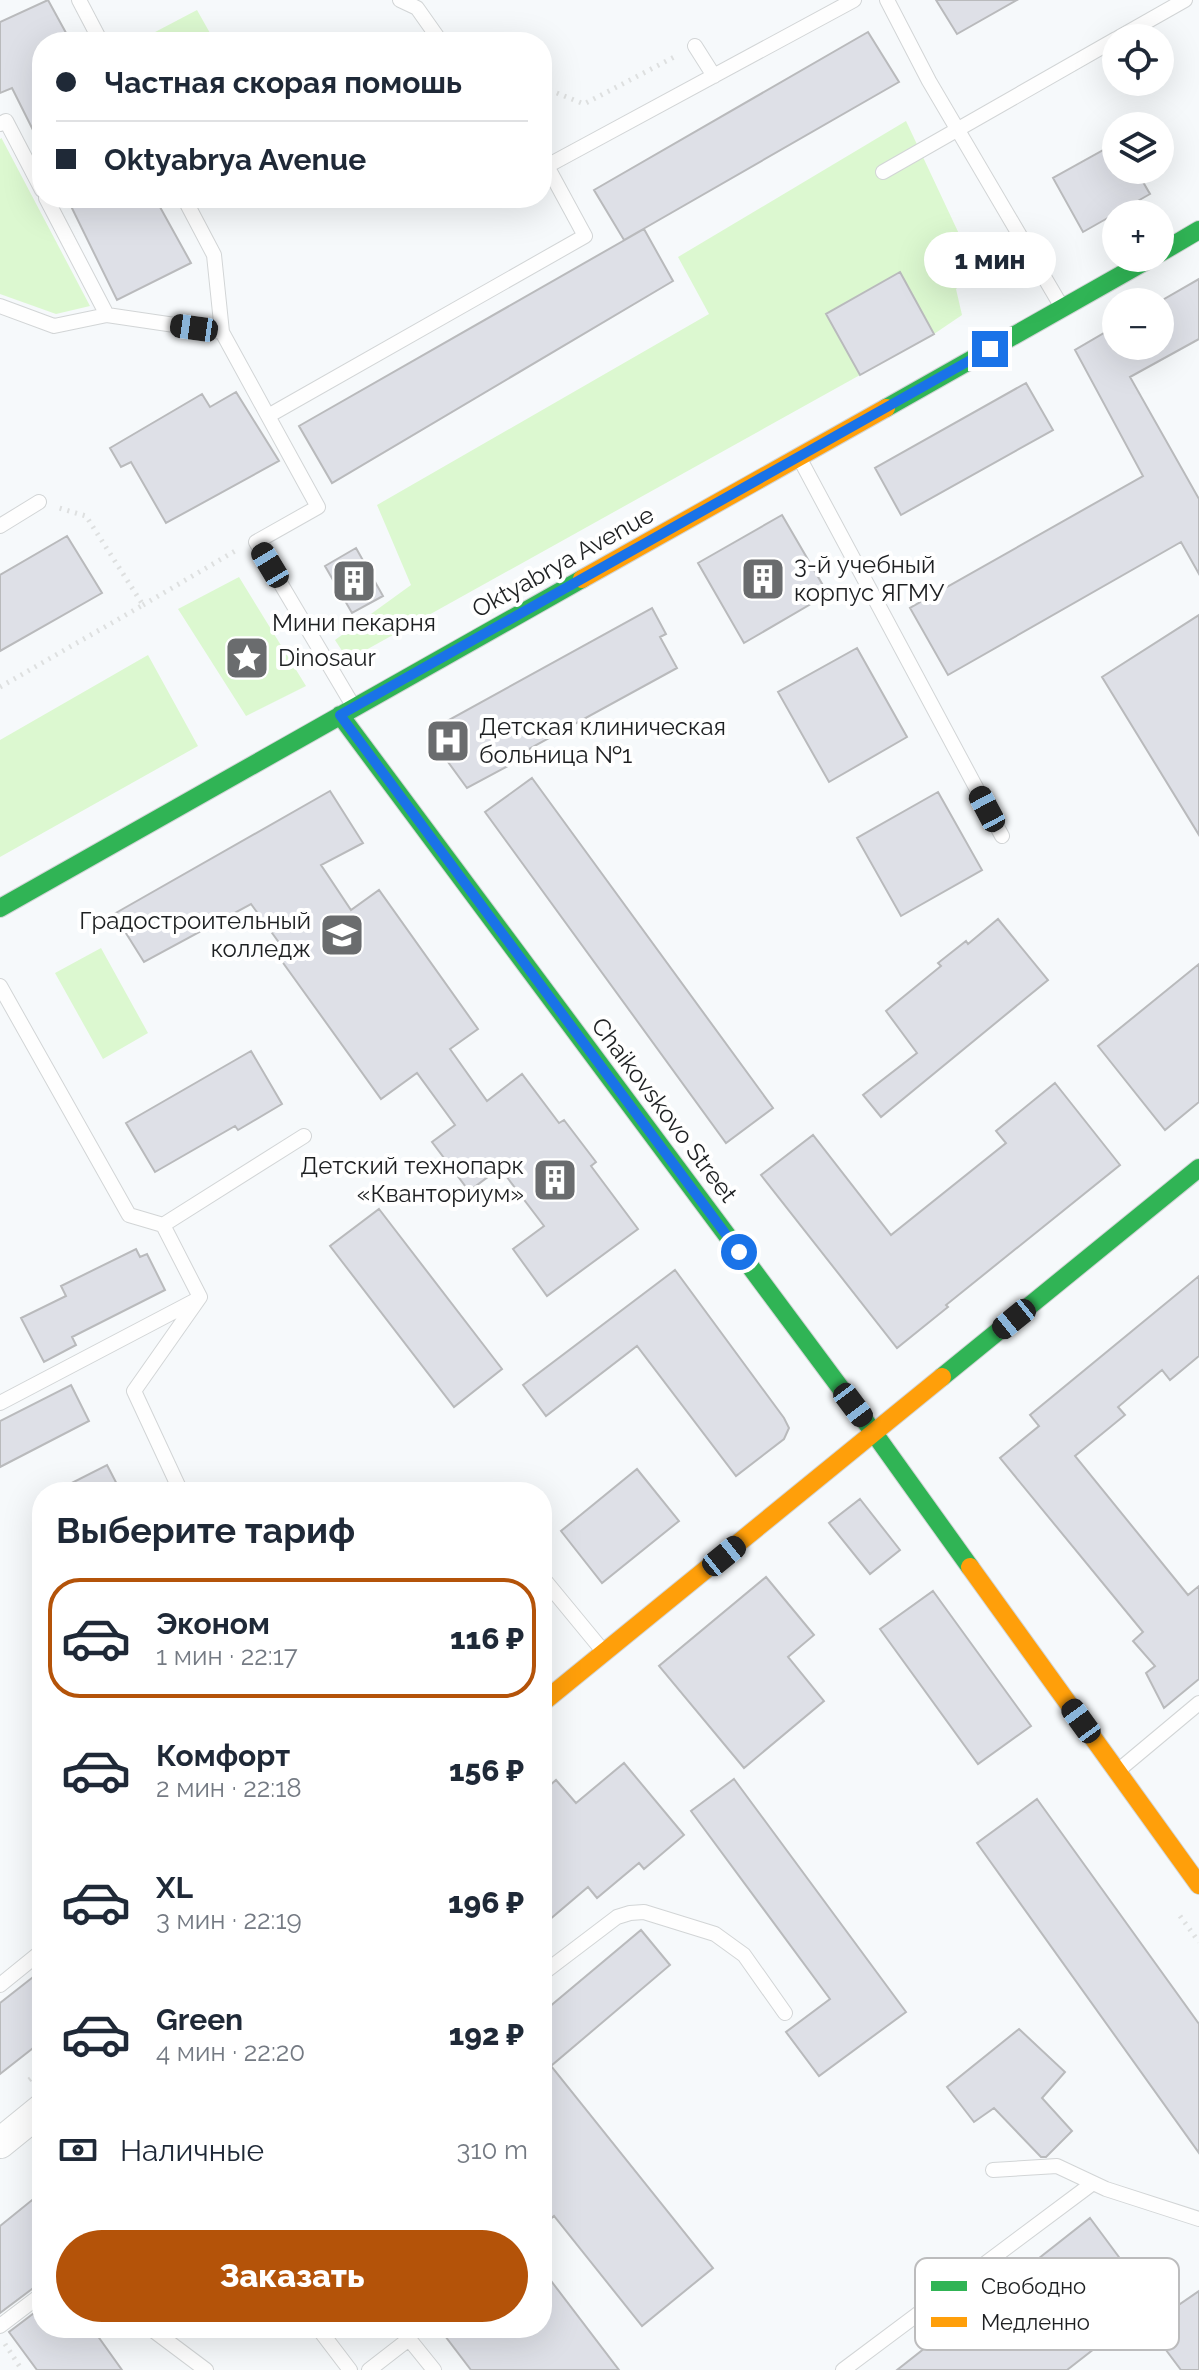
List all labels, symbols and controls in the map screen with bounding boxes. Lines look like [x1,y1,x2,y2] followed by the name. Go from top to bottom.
[1102,24,1174,360] map controls
[1102,24,1174,96] button: locate
[104,65,462,100] text: Частная скорая помошь
[1102,112,1174,184] button: layers
[104,142,366,177] text: Oktyabrya Avenue
[1102,200,1174,272] button: +
[924,233,1056,289] callout: 1 мин
[955,245,1025,275] text: 1 мин
[1102,288,1174,360] button: −
[169,313,219,343] car
[972,331,1008,367] route end
[467,500,659,623] street label: Oktyabrya Avenue
[247,538,293,592] car
[794,550,944,607] place label: 3-й учебный корпус ЯГМУ
[739,555,787,603] building icon: 3-й учебный корпус ЯГМУ
[330,557,378,605] building icon: Мини пекарня
[272,608,436,637] place label: Мини пекарня
[223,634,271,682] place icon: Dinosaur
[278,643,377,672] place label: Dinosaur
[479,712,726,769] place label: Детская клиническая больница №1
[424,717,472,765] hospital icon: Детская клиническая больница №1
[965,782,1009,836] car
[79,906,311,963] place label: Градостроительный колледж
[318,911,366,959] school or university icon: Градостроительный колледж
[585,1012,743,1208] street label: Chaikovskovo Street
[300,1151,524,1208] place label: Детский технопарк «Кванториум»
[531,1156,579,1204] building icon: Детский технопарк «Кванториум»
[721,1234,757,1270] route start
[988,1295,1040,1343] car
[829,1379,877,1431] car
[56,1509,355,1551] text: Выберите тариф
[698,1532,750,1580] car
[60,1602,132,1674] icon: car
[156,1606,270,1641] text: Эконом
[450,1621,524,1656] text: 116 ₽
[156,1641,298,1671] text: 1 мин · 22:17
[1057,1695,1105,1747] car
[60,1734,132,1806] icon: car
[156,1738,290,1773] text: Комфорт
[449,1753,524,1788] text: 156 ₽
[156,1773,302,1803] text: 2 мин · 22:18
[60,1866,132,1938] icon: car
[156,1870,193,1905] text: XL
[448,1885,524,1920] text: 196 ₽
[156,1905,302,1935] text: 3 мин · 22:19
[60,1998,132,2070] icon: car
[156,2002,243,2037] text: Green
[449,2017,524,2052] text: 192 ₽
[156,2037,305,2067] text: 4 мин · 22:20
[56,2128,100,2172] icon: cash
[120,2133,264,2168] text: Наличные
[457,2135,528,2165] text: 310 m
[56,2230,528,2322] button: Заказать
[915,2258,1179,2350] legend
[981,2273,1086,2299] text: Свободно
[981,2309,1090,2335] text: Медленно

